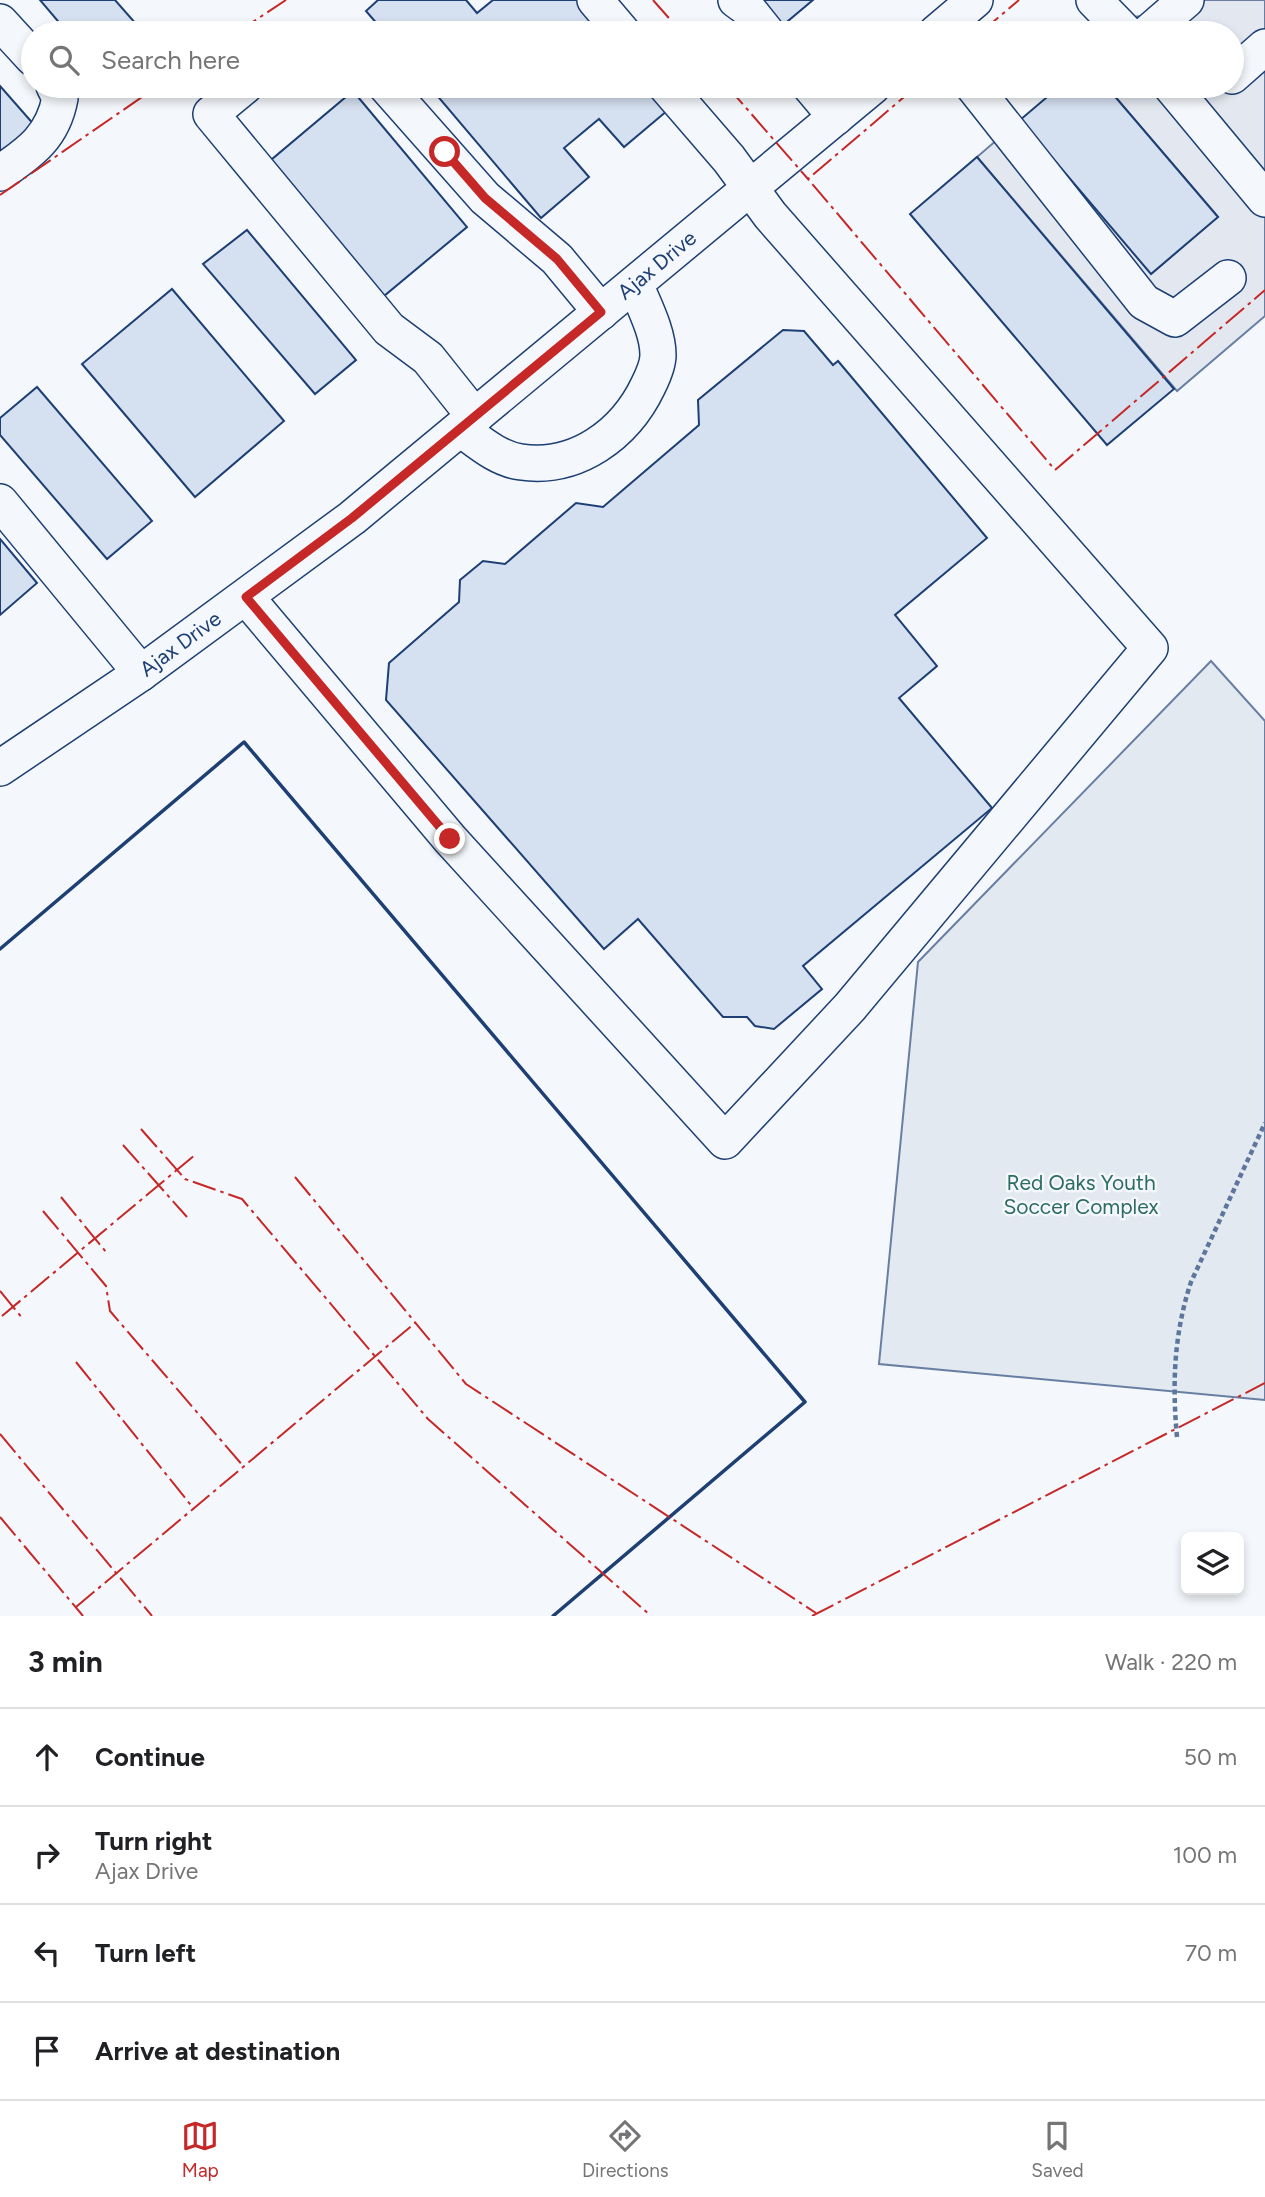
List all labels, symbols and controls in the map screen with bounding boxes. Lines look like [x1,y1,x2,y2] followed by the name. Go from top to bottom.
[21,21,1244,98] search box
[45,41,83,79] icon: search
[101,44,240,76] text: Search here
[429,136,460,167] route start
[612,225,701,304] street label: Ajax Drive
[135,606,226,682] street label: Ajax Drive
[434,823,465,854] route end
[1003,1170,1159,1219] park label: Red Oaks Youth Soccer Complex
[1181,1532,1244,1595] map controls
[1181,1532,1244,1595] button: layers
[28,1643,103,1680] text: 3 min
[1105,1648,1237,1676] text: Walk · 220 m
[28,1738,66,1776] icon: ahead
[95,1741,205,1773] text: Continue
[1184,1743,1237,1771] text: 50 m
[95,1825,212,1857] text: Turn right
[28,1836,66,1874] icon: right
[1173,1841,1237,1869] text: 100 m
[95,1857,198,1885] text: Ajax Drive
[28,1934,66,1972] icon: left
[95,1937,196,1969] text: Turn left
[1185,1939,1237,1967] text: 70 m
[28,2032,66,2070] icon: arrive
[95,2035,340,2067] text: Arrive at destination
[181,2117,219,2182] tab: Map
[582,2117,669,2182] tab: Directions
[1031,2117,1084,2182] tab: Saved

